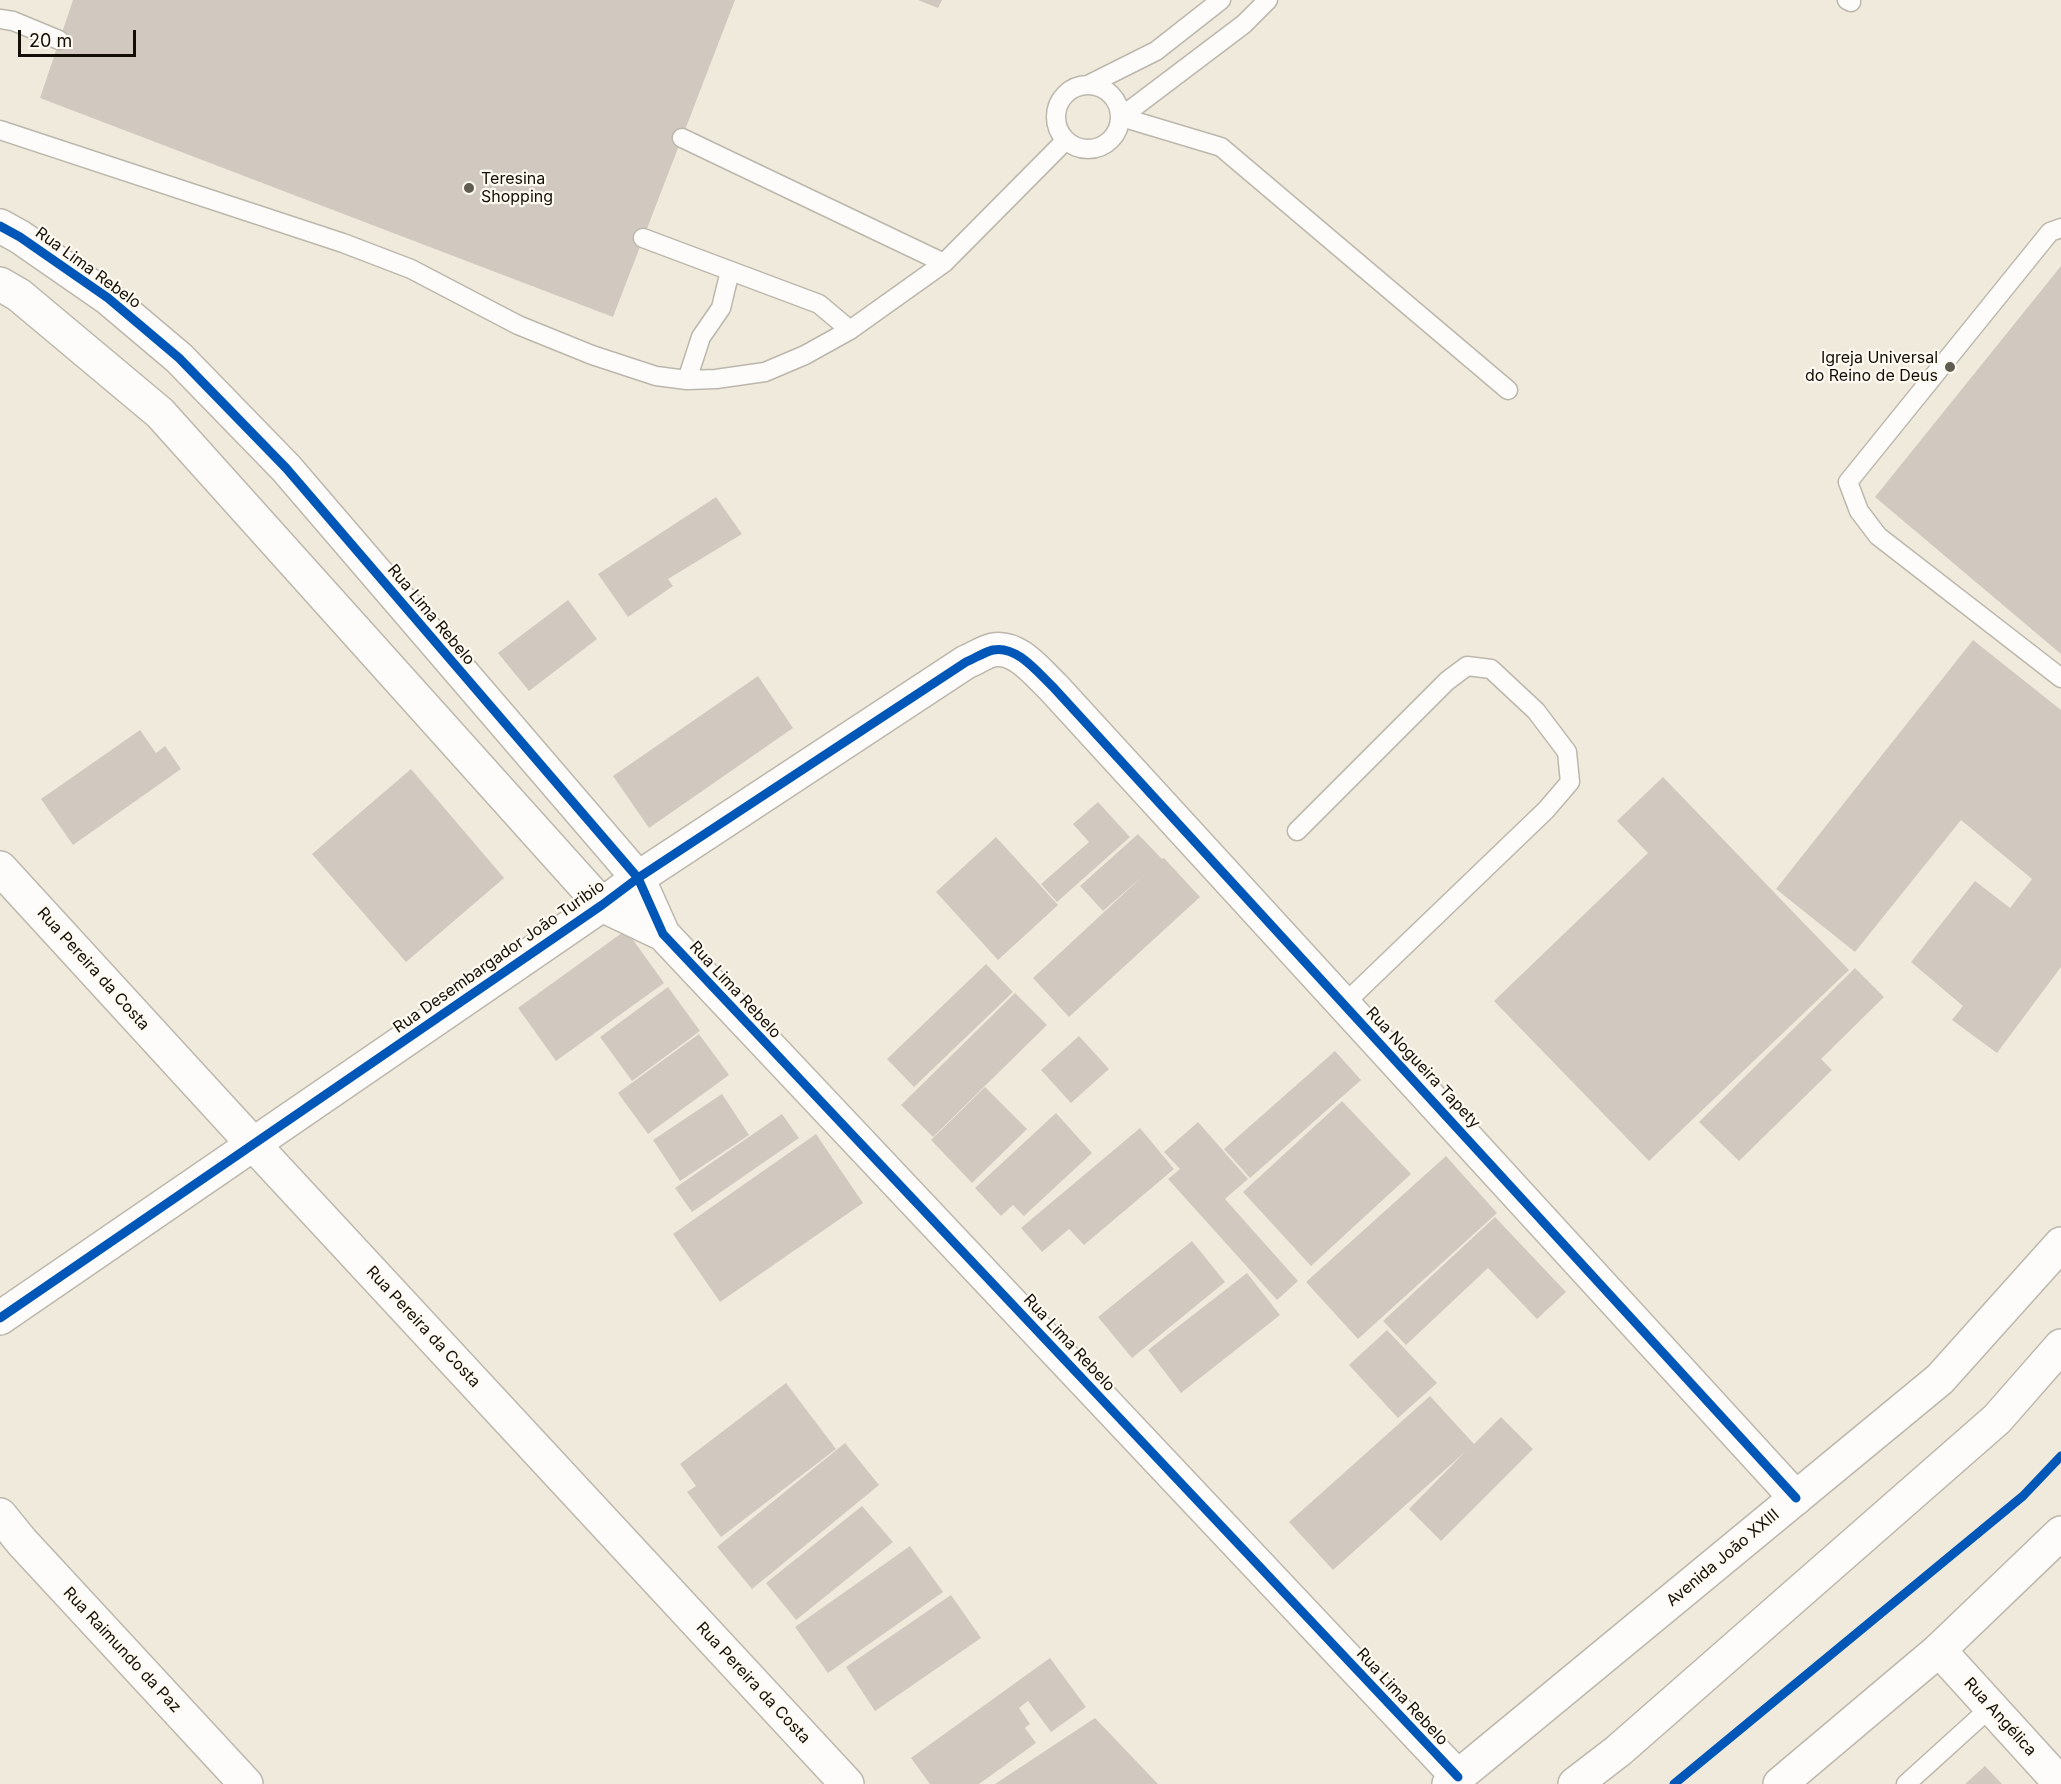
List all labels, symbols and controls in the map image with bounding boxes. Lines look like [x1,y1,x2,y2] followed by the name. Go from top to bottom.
[21,18,140,56] scale bar
[29,30,72,51] text: 20 m
[481,169,553,207] place label: Teresina Shopping
[462,181,476,195] marker: Teresina Shopping
[32,223,144,313] street label: Rua Lima Rebelo
[1805,348,1938,386] place label: Igreja Universal do Reino de Deus
[1943,360,1957,374] marker: Igreja Universal do Reino de Deus
[383,561,479,669] street label: Rua Lima Rebelo
[390,876,608,1038] street label: Rua Desembargador João Turibio
[33,904,153,1034] street label: Rua Pereira da Costa
[685,938,785,1042] street label: Rua Lima Rebelo
[1362,1003,1484,1133] street label: Rua Nogueira Tapety
[362,1263,484,1391] street label: Rua Pereira da Costa
[1019,1291,1119,1395] street label: Rua Lima Rebelo
[1663,1505,1783,1611] street label: Avenida João XXIII
[59,1583,185,1717] street label: Rua Raimundo da Paz
[692,1619,814,1747] street label: Rua Pereira da Costa
[1352,1645,1452,1749] street label: Rua Lima Rebelo
[1960,1674,2040,1760] street label: Rua Angélica

